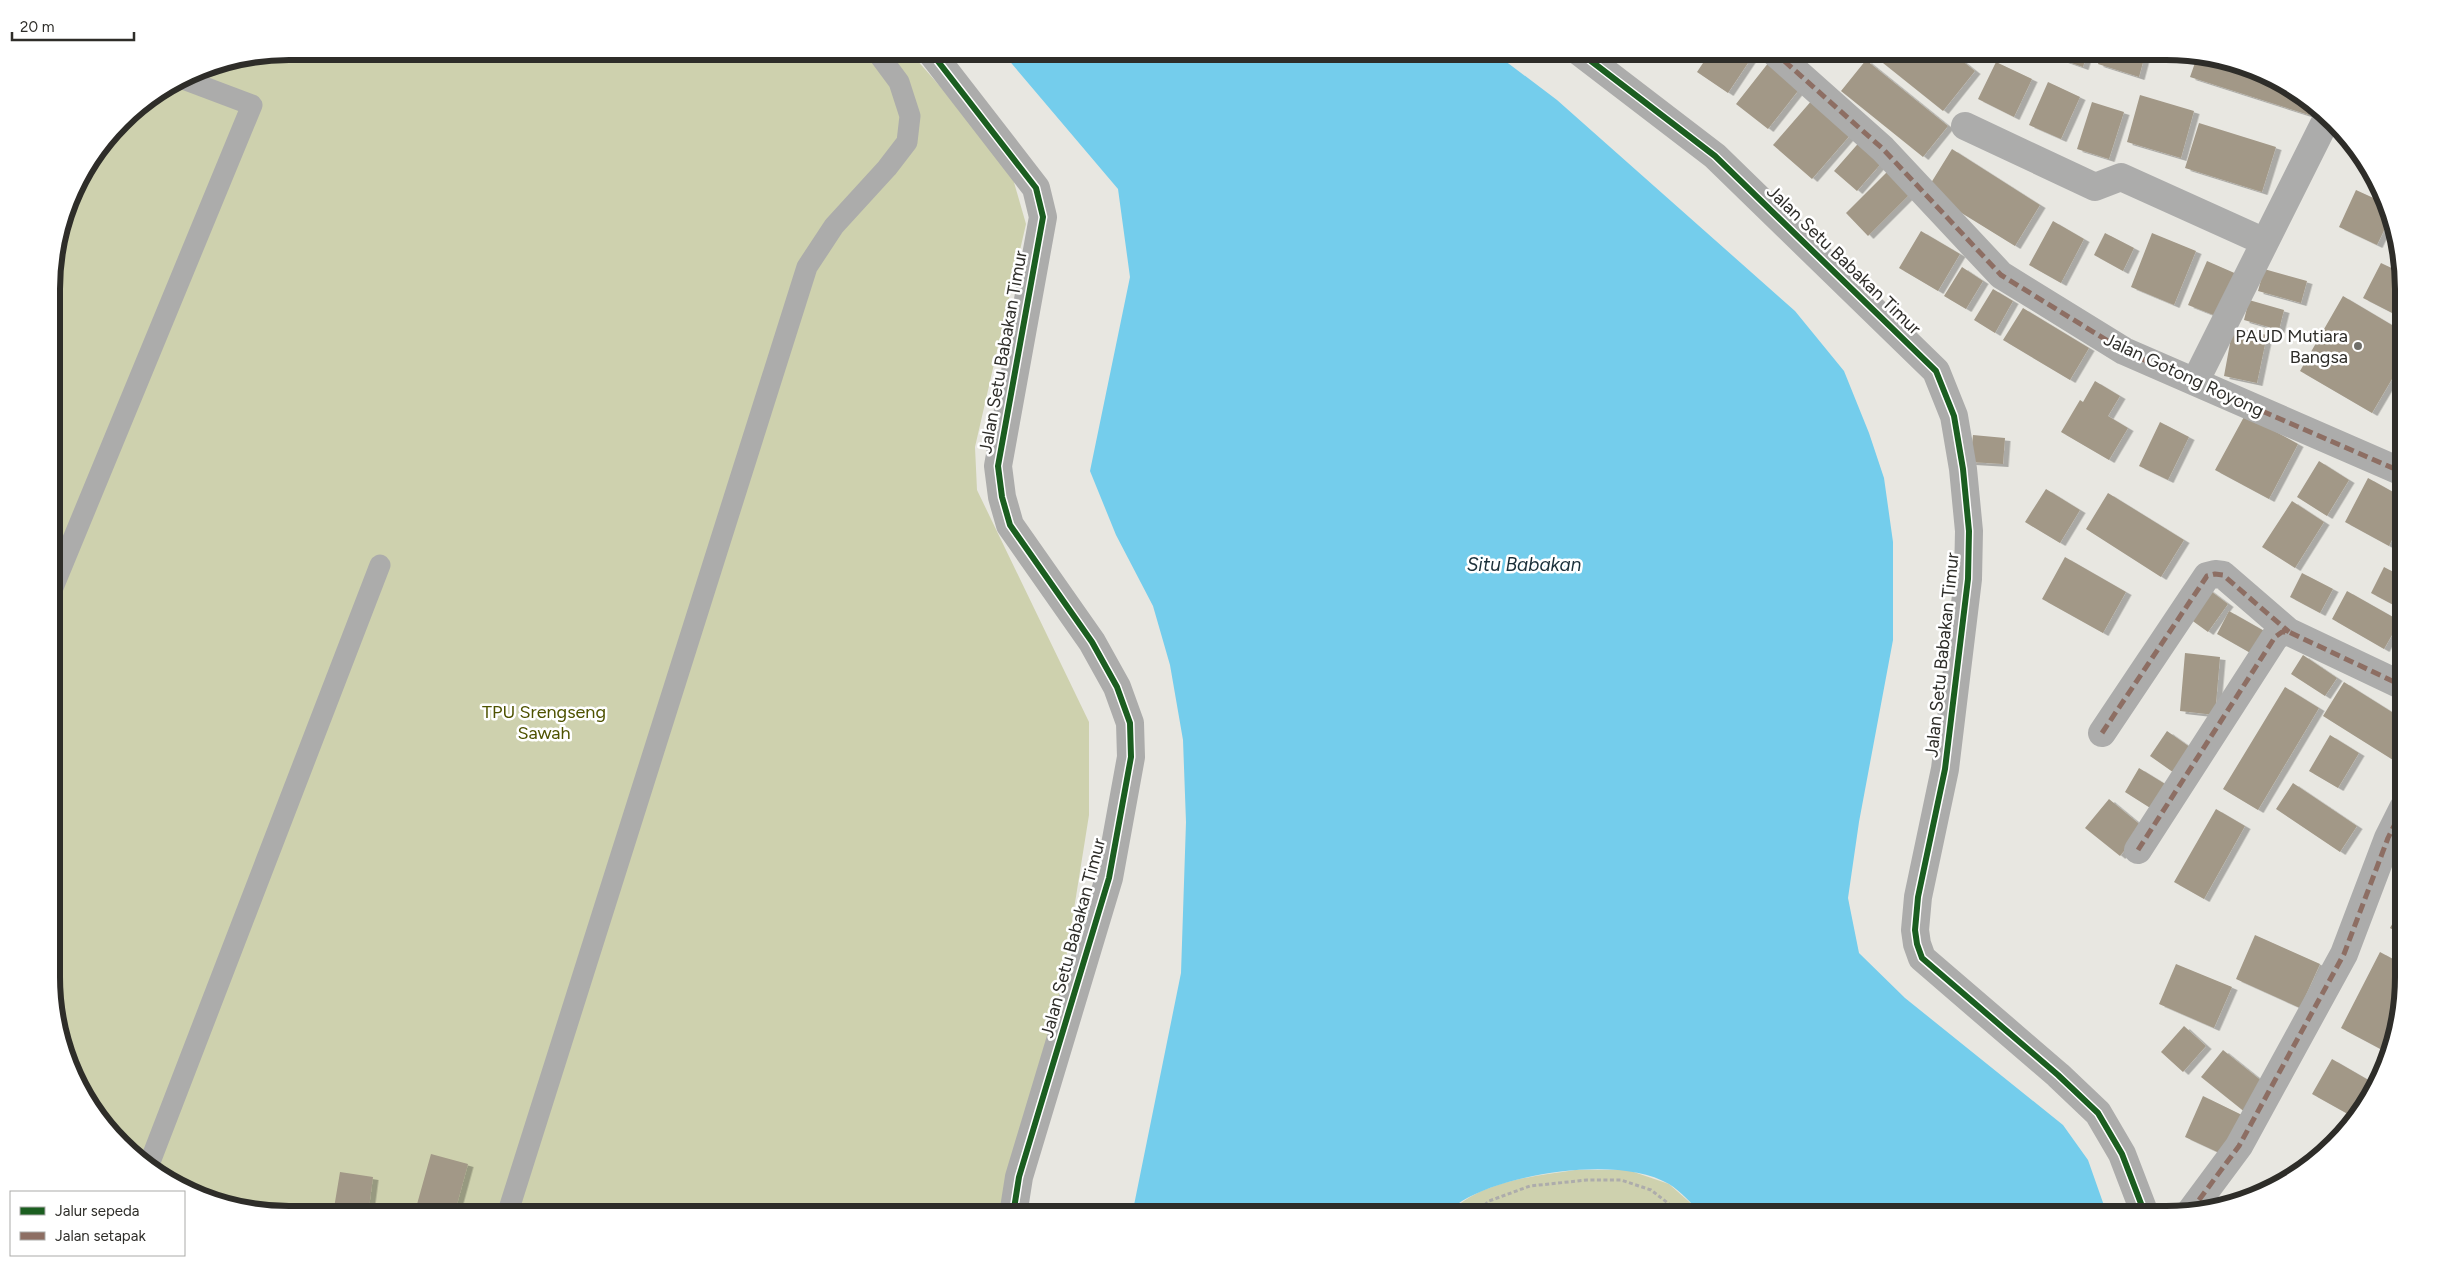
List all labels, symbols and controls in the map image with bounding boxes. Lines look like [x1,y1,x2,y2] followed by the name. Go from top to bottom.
[12,10,135,42] scale bar
[20,18,54,36] text: 20 m
[1762,181,1926,339] street label: Jalan Setu Babakan Timur
[974,249,1032,455] street label: Jalan Setu Babakan Timur
[2235,325,2348,368] place label: PAUD Mutiara Bangsa
[2100,328,2268,422] street label: Jalan Gotong Royong
[2352,340,2364,352] marker: PAUD Mutiara Bangsa
[1920,551,1964,759] street label: Jalan Setu Babakan Timur
[1467,553,1582,576] water label: Situ Babakan
[482,701,606,744] park label: TPU Srengseng Sawah
[1036,836,1110,1040] street label: Jalan Setu Babakan Timur
[10,1191,185,1256] legend
[55,1202,140,1220] text: Jalur sepeda
[55,1227,146,1245] text: Jalan setapak

